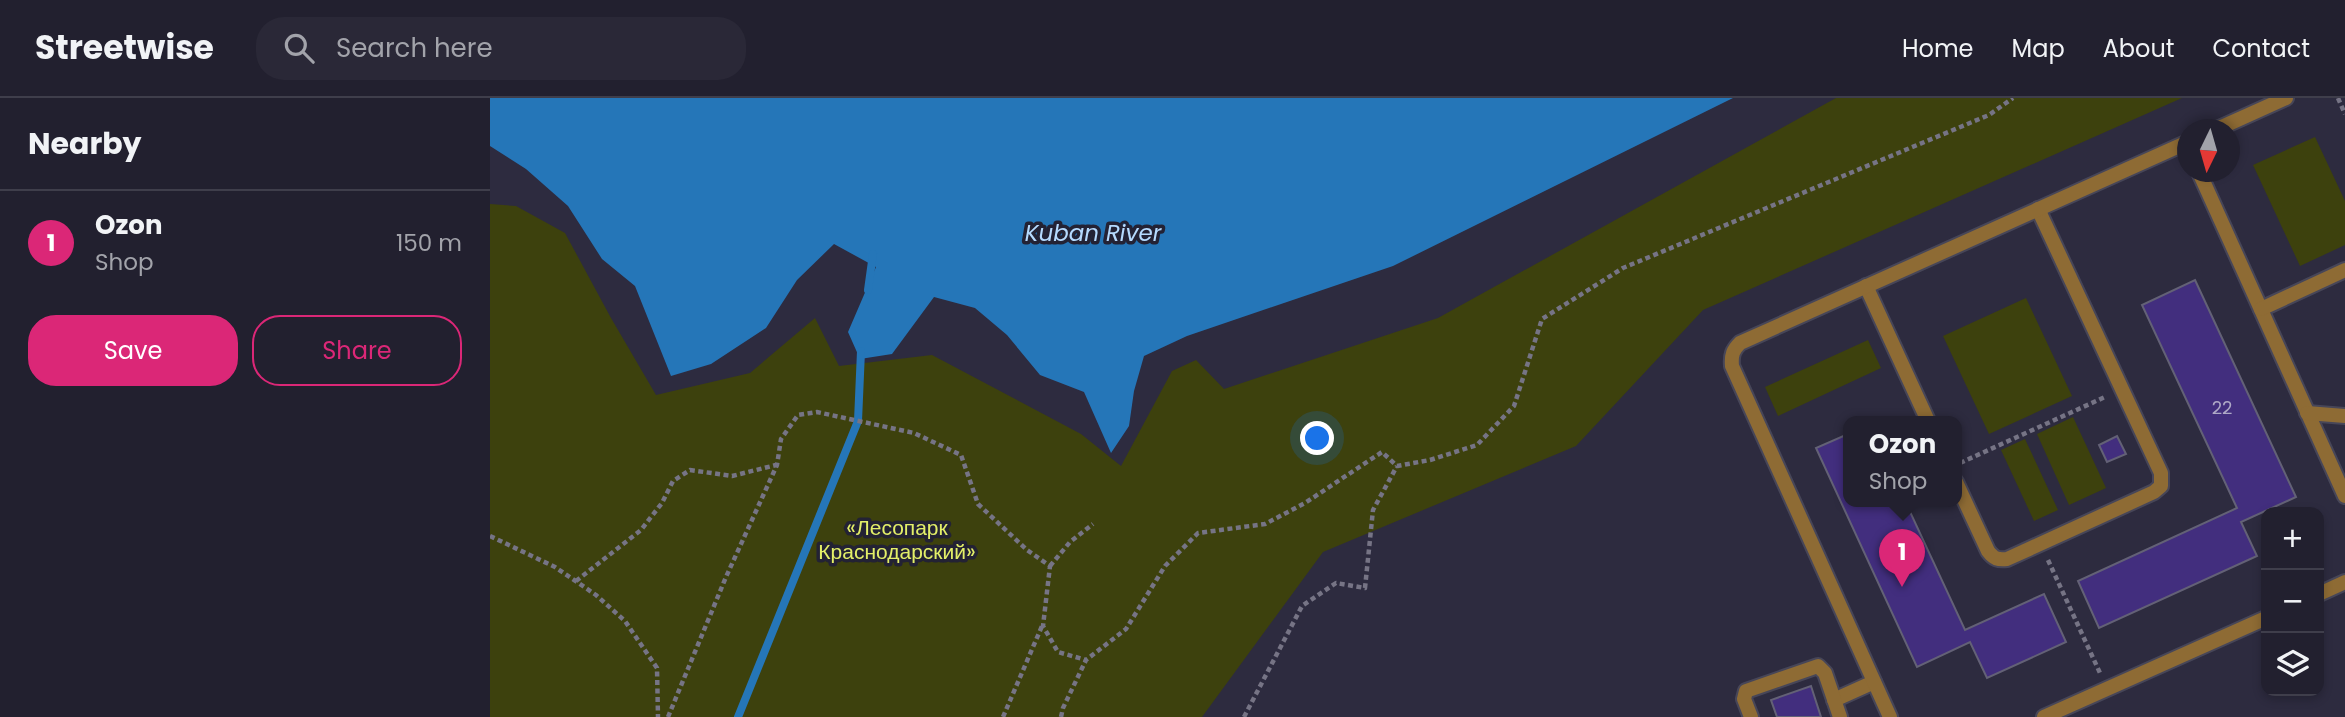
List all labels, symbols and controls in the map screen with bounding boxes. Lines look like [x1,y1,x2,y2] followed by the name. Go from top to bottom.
[256,17,746,80] search box
[35,24,214,71] text: Streetwise
[280,29,318,67] icon: search
[336,30,493,66] text: Search here
[1902,32,1974,65] text: Home
[2012,32,2065,65] text: Map
[2103,32,2174,65] text: About
[2212,32,2310,65] text: Contact
[2177,119,2240,182] north arrow
[28,122,142,165] text: Nearby
[95,207,162,243] text: Ozon
[1025,217,1163,249] water label: Kuban River
[47,227,55,259] text: 1
[396,227,462,259] text: 150 m
[95,246,154,278] text: Shop
[28,315,238,386] button: Save
[252,315,462,386] button: Share
[2212,395,2232,420] house number: 22
[1843,416,1962,507] popup
[1300,421,1334,455] your location
[1869,426,1936,462] text: Ozon
[1869,465,1927,497] text: Shop
[2261,507,2324,696] map controls
[2261,507,2324,570] button: +
[818,513,976,566] park label: «Лесопарк Краснодарский»
[1879,529,1925,587] pin: 1
[2261,570,2324,633] button: −
[2261,633,2324,696] button: layers

